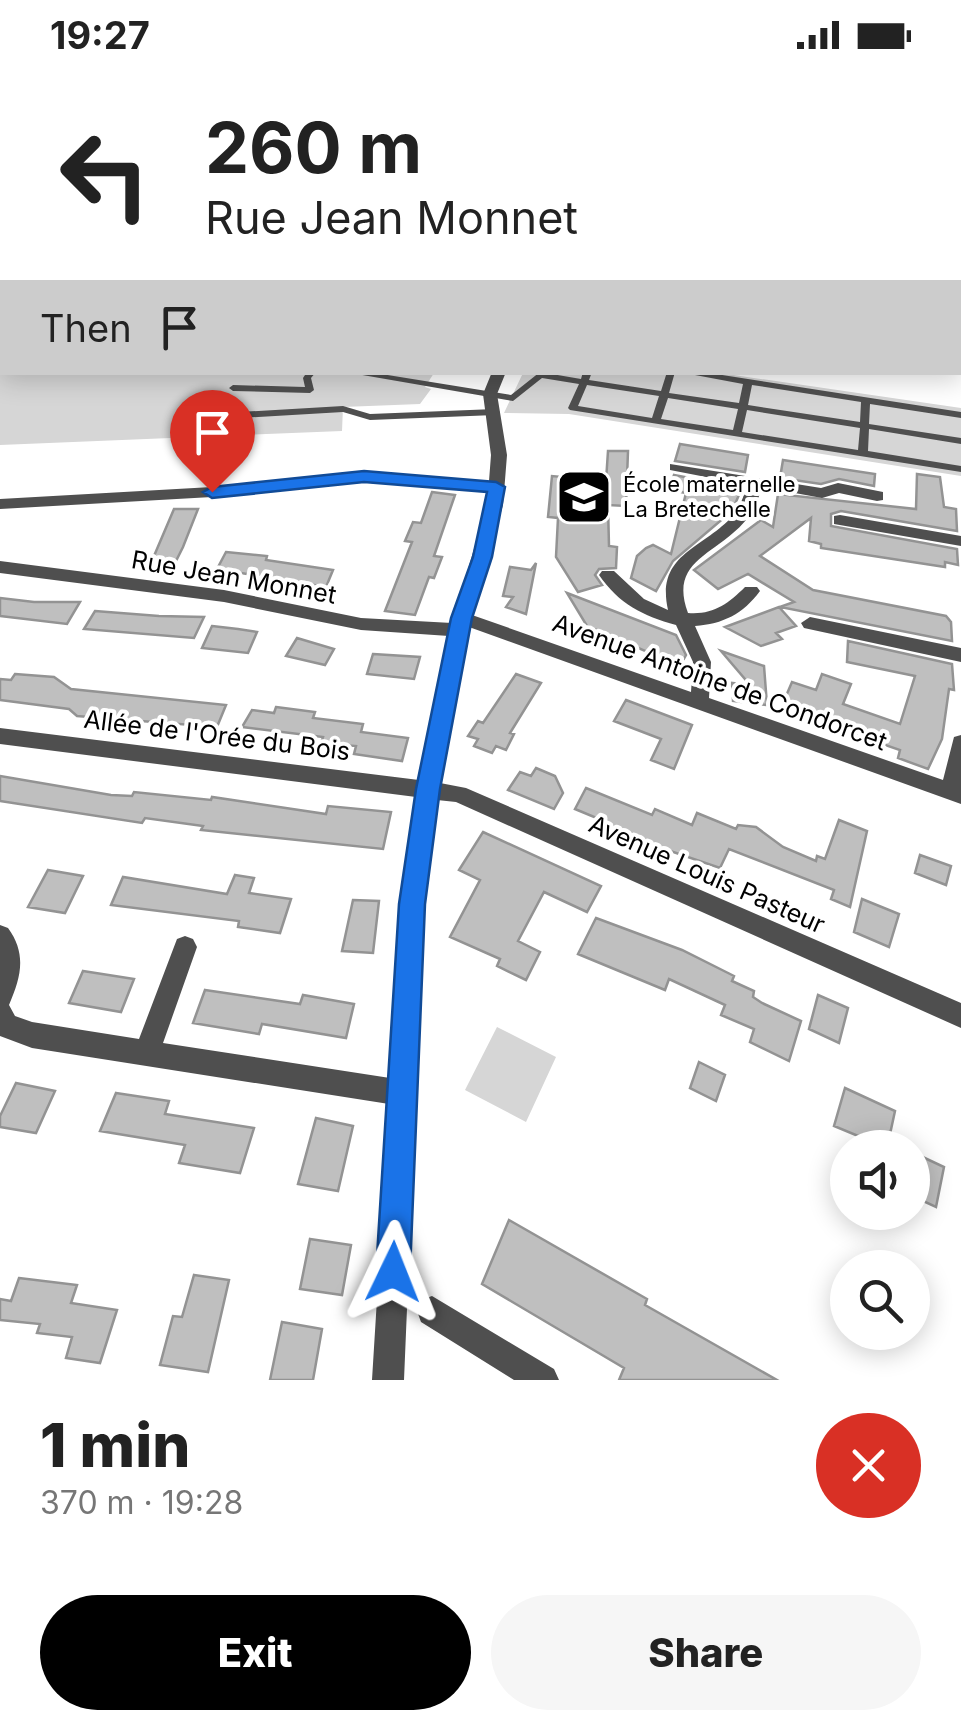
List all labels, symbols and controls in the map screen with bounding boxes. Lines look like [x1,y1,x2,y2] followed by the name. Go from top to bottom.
[50,12,150,58] text: 19:27
[205,105,422,190] text: 260 m
[40,110,170,240] icon: left
[205,190,578,245] text: Rue Jean Monnet
[152,300,207,355] icon: arrive
[40,305,132,351] text: Then
[170,390,255,493] pin
[185,405,240,460] icon: arrive
[554,467,614,527] school or university icon: École maternelle La Bretechelle
[623,471,796,522] place label: École maternelle La Bretechelle
[129,544,339,610] street label: Rue Jean Monnet
[549,607,891,757] street label: Avenue Antoine de Condorcet
[82,704,352,766] street label: Allée de l'Orée du Bois
[584,808,830,940] street label: Avenue Louis Pasteur
[830,1130,930,1350] map controls
[830,1130,930,1230] button: sound
[341,1220,445,1324] position arrow
[830,1250,930,1350] button: search
[40,1409,190,1481] text: 1 min
[816,1413,921,1518] button: close
[40,1483,243,1522] text: 370 m · 19:28
[40,1595,471,1710] button: Exit
[491,1595,921,1710] button: Share

